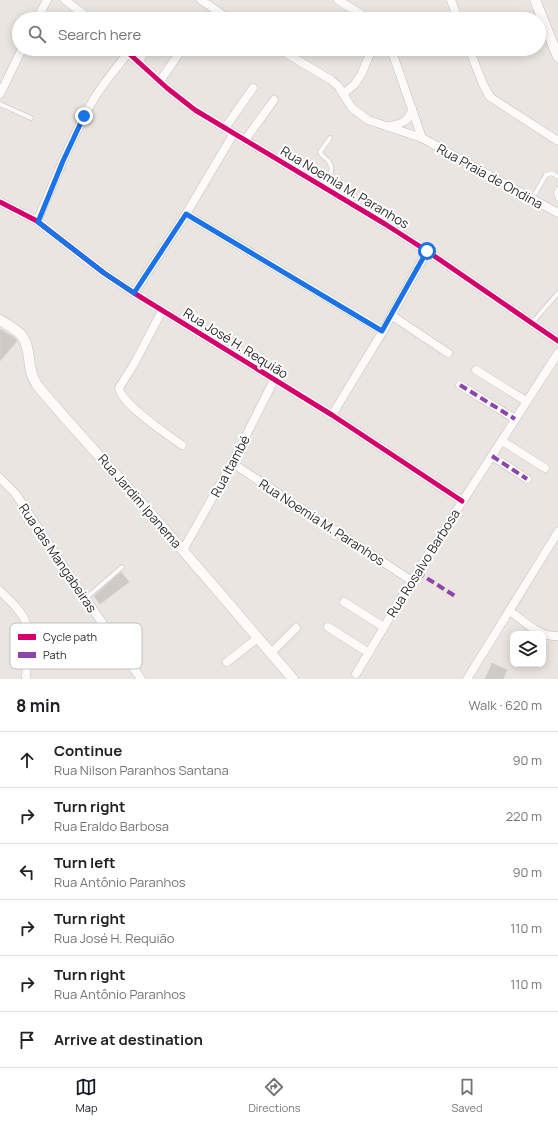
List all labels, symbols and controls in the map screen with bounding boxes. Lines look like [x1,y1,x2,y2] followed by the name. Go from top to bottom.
[12,12,546,56] search box
[26,23,48,45] icon: search
[58,24,141,45] text: Search here
[75,107,93,125] route end
[434,139,546,213] street label: Rua Praia de Ondina
[277,141,413,233] street label: Rua Noemia M. Paranhos
[418,242,436,260] route start
[180,303,292,383] street label: Rua José H. Requião
[206,432,254,500] street label: Rua Itambé
[94,450,186,552] street label: Rua Jardim Ipanema
[256,474,389,570] street label: Rua Noemia M. Paranhos
[15,500,101,616] street label: Rua das Mangabeiras
[382,505,464,621] street label: Rua Rosalvo Barbosa
[10,623,142,669] legend
[43,629,97,644] text: Cycle path
[510,631,546,667] map controls
[510,631,546,667] button: layers
[43,647,66,662] text: Path
[16,694,61,717] text: 8 min
[469,696,542,714] text: Walk · 620 m
[54,740,122,761] text: Continue
[16,749,38,771] icon: ahead
[512,751,542,769] text: 90 m
[54,761,229,779] text: Rua Nilson Paranhos Santana
[54,796,125,817] text: Turn right
[16,805,38,827] icon: right
[506,807,542,825] text: 220 m
[54,817,169,835] text: Rua Eraldo Barbosa
[54,852,116,873] text: Turn left
[16,861,38,883] icon: left
[512,863,542,881] text: 90 m
[54,873,186,891] text: Rua Antônio Paranhos
[54,908,125,929] text: Turn right
[16,917,38,939] icon: right
[510,919,542,937] text: 110 m
[54,929,174,947] text: Rua José H. Requião
[54,964,125,985] text: Turn right
[16,973,38,995] icon: right
[510,975,542,993] text: 110 m
[54,985,186,1003] text: Rua Antônio Paranhos
[16,1029,38,1051] icon: arrive
[54,1029,203,1050] text: Arrive at destination
[75,1076,97,1115] tab: Map
[248,1076,301,1115] tab: Directions
[452,1076,483,1115] tab: Saved

